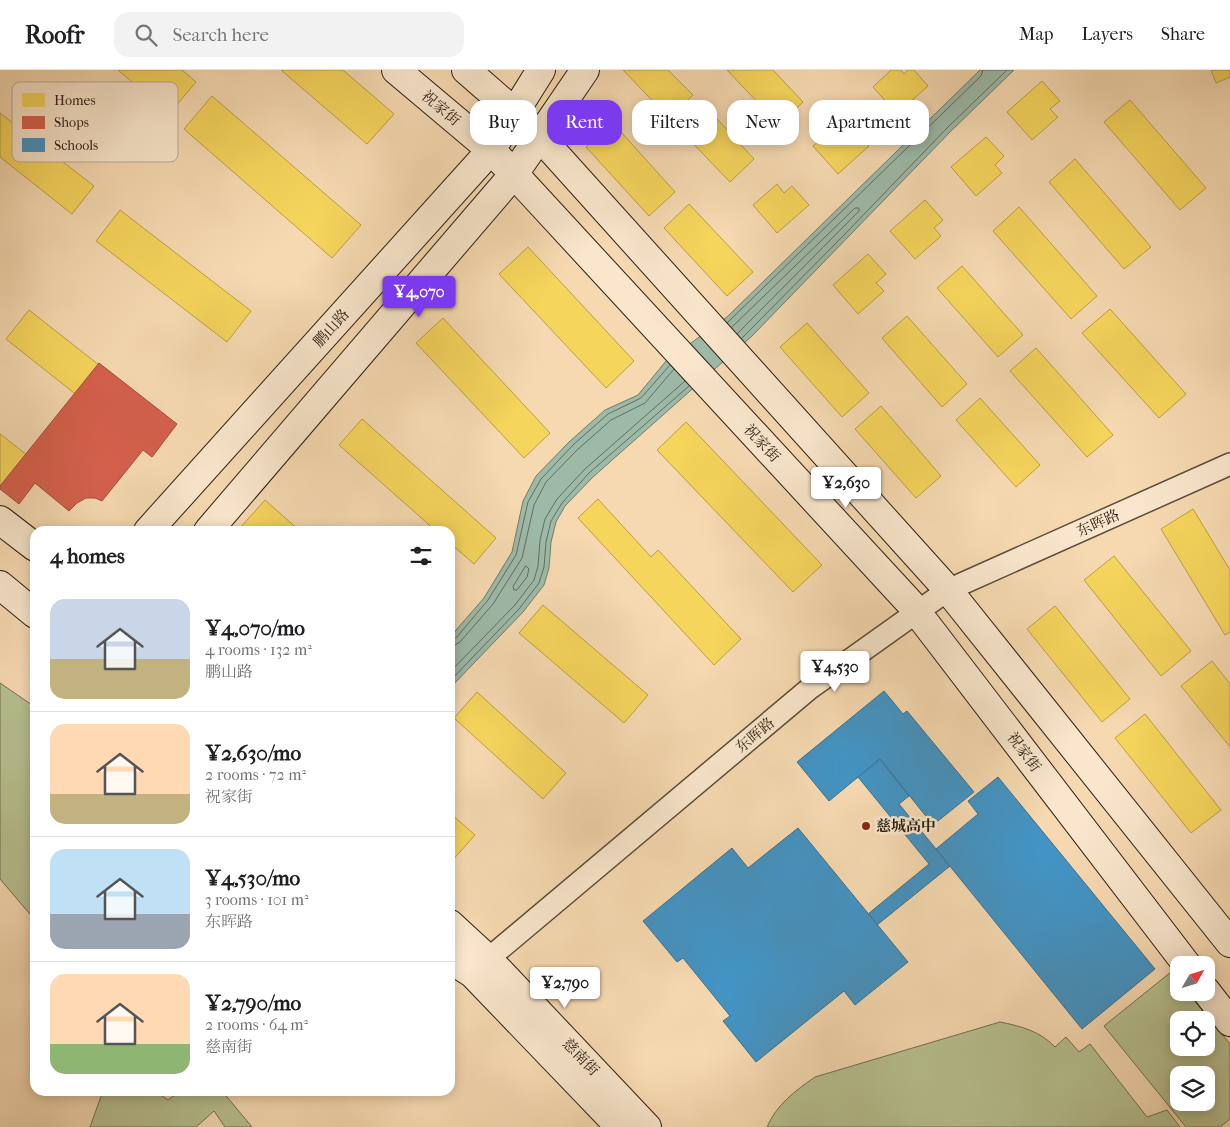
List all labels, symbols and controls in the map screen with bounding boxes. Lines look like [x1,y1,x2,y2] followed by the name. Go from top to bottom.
[114,12,464,57] search box
[25,21,84,49] text: Roofr
[132,21,160,49] icon: search
[172,24,269,46] text: Search here
[1019,24,1053,45] text: Map
[1081,24,1133,45] text: Layers
[1161,24,1205,45] text: Share
[12,82,178,162] legend
[418,87,464,129] street label: 祝家街
[54,92,96,109] text: Homes
[470,100,537,145] chip: Buy
[547,100,622,145] chip: Rent
[632,100,717,145] chip: Filters
[727,100,799,145] chip: New
[809,100,929,145] chip: Apartment
[54,114,89,131] text: Shops
[54,137,98,154] text: Schools
[378,276,460,318] pin: ¥4,070
[394,282,444,301] text: ¥4,070
[309,305,353,351] street label: 鹏山路
[740,420,784,466] street label: 祝家街
[805,466,887,509] pin: ¥2,630
[822,473,870,492] text: ¥2,630
[1074,506,1122,540] street label: 东晖路
[407,542,435,570] icon: filters
[50,544,125,568] text: 4 homes
[205,616,305,640] text: ¥4,070/mo
[90,619,150,679] icon: home
[205,640,312,659] text: 4 rooms · 132 m²
[794,650,876,693] pin: ¥4,530
[811,657,859,676] text: ¥4,530
[205,662,253,681] text: 鹏山路
[732,714,778,756] street label: 东晖路
[1003,729,1045,775] street label: 祝家街
[205,741,301,765] text: ¥2,630/mo
[90,744,150,804] icon: home
[205,765,306,784] text: 2 rooms · 72 m²
[205,787,253,806] text: 祝家街
[876,817,936,835] place label: 慈城高中
[860,820,872,832] marker: 慈城高中
[205,866,300,890] text: ¥4,530/mo
[90,869,150,929] icon: home
[205,890,308,909] text: 3 rooms · 101 m²
[205,912,253,931] text: 东晖路
[1170,956,1215,1001] north arrow
[1170,956,1215,1111] map controls
[524,966,606,1009] pin: ¥2,790
[541,973,589,992] text: ¥2,790
[205,991,301,1015] text: ¥2,790/mo
[90,994,150,1054] icon: home
[1170,1011,1215,1056] button: locate
[205,1015,308,1034] text: 2 rooms · 64 m²
[559,1035,603,1079] street label: 慈南街
[205,1037,253,1056] text: 慈南街
[1170,1066,1215,1111] button: layers

